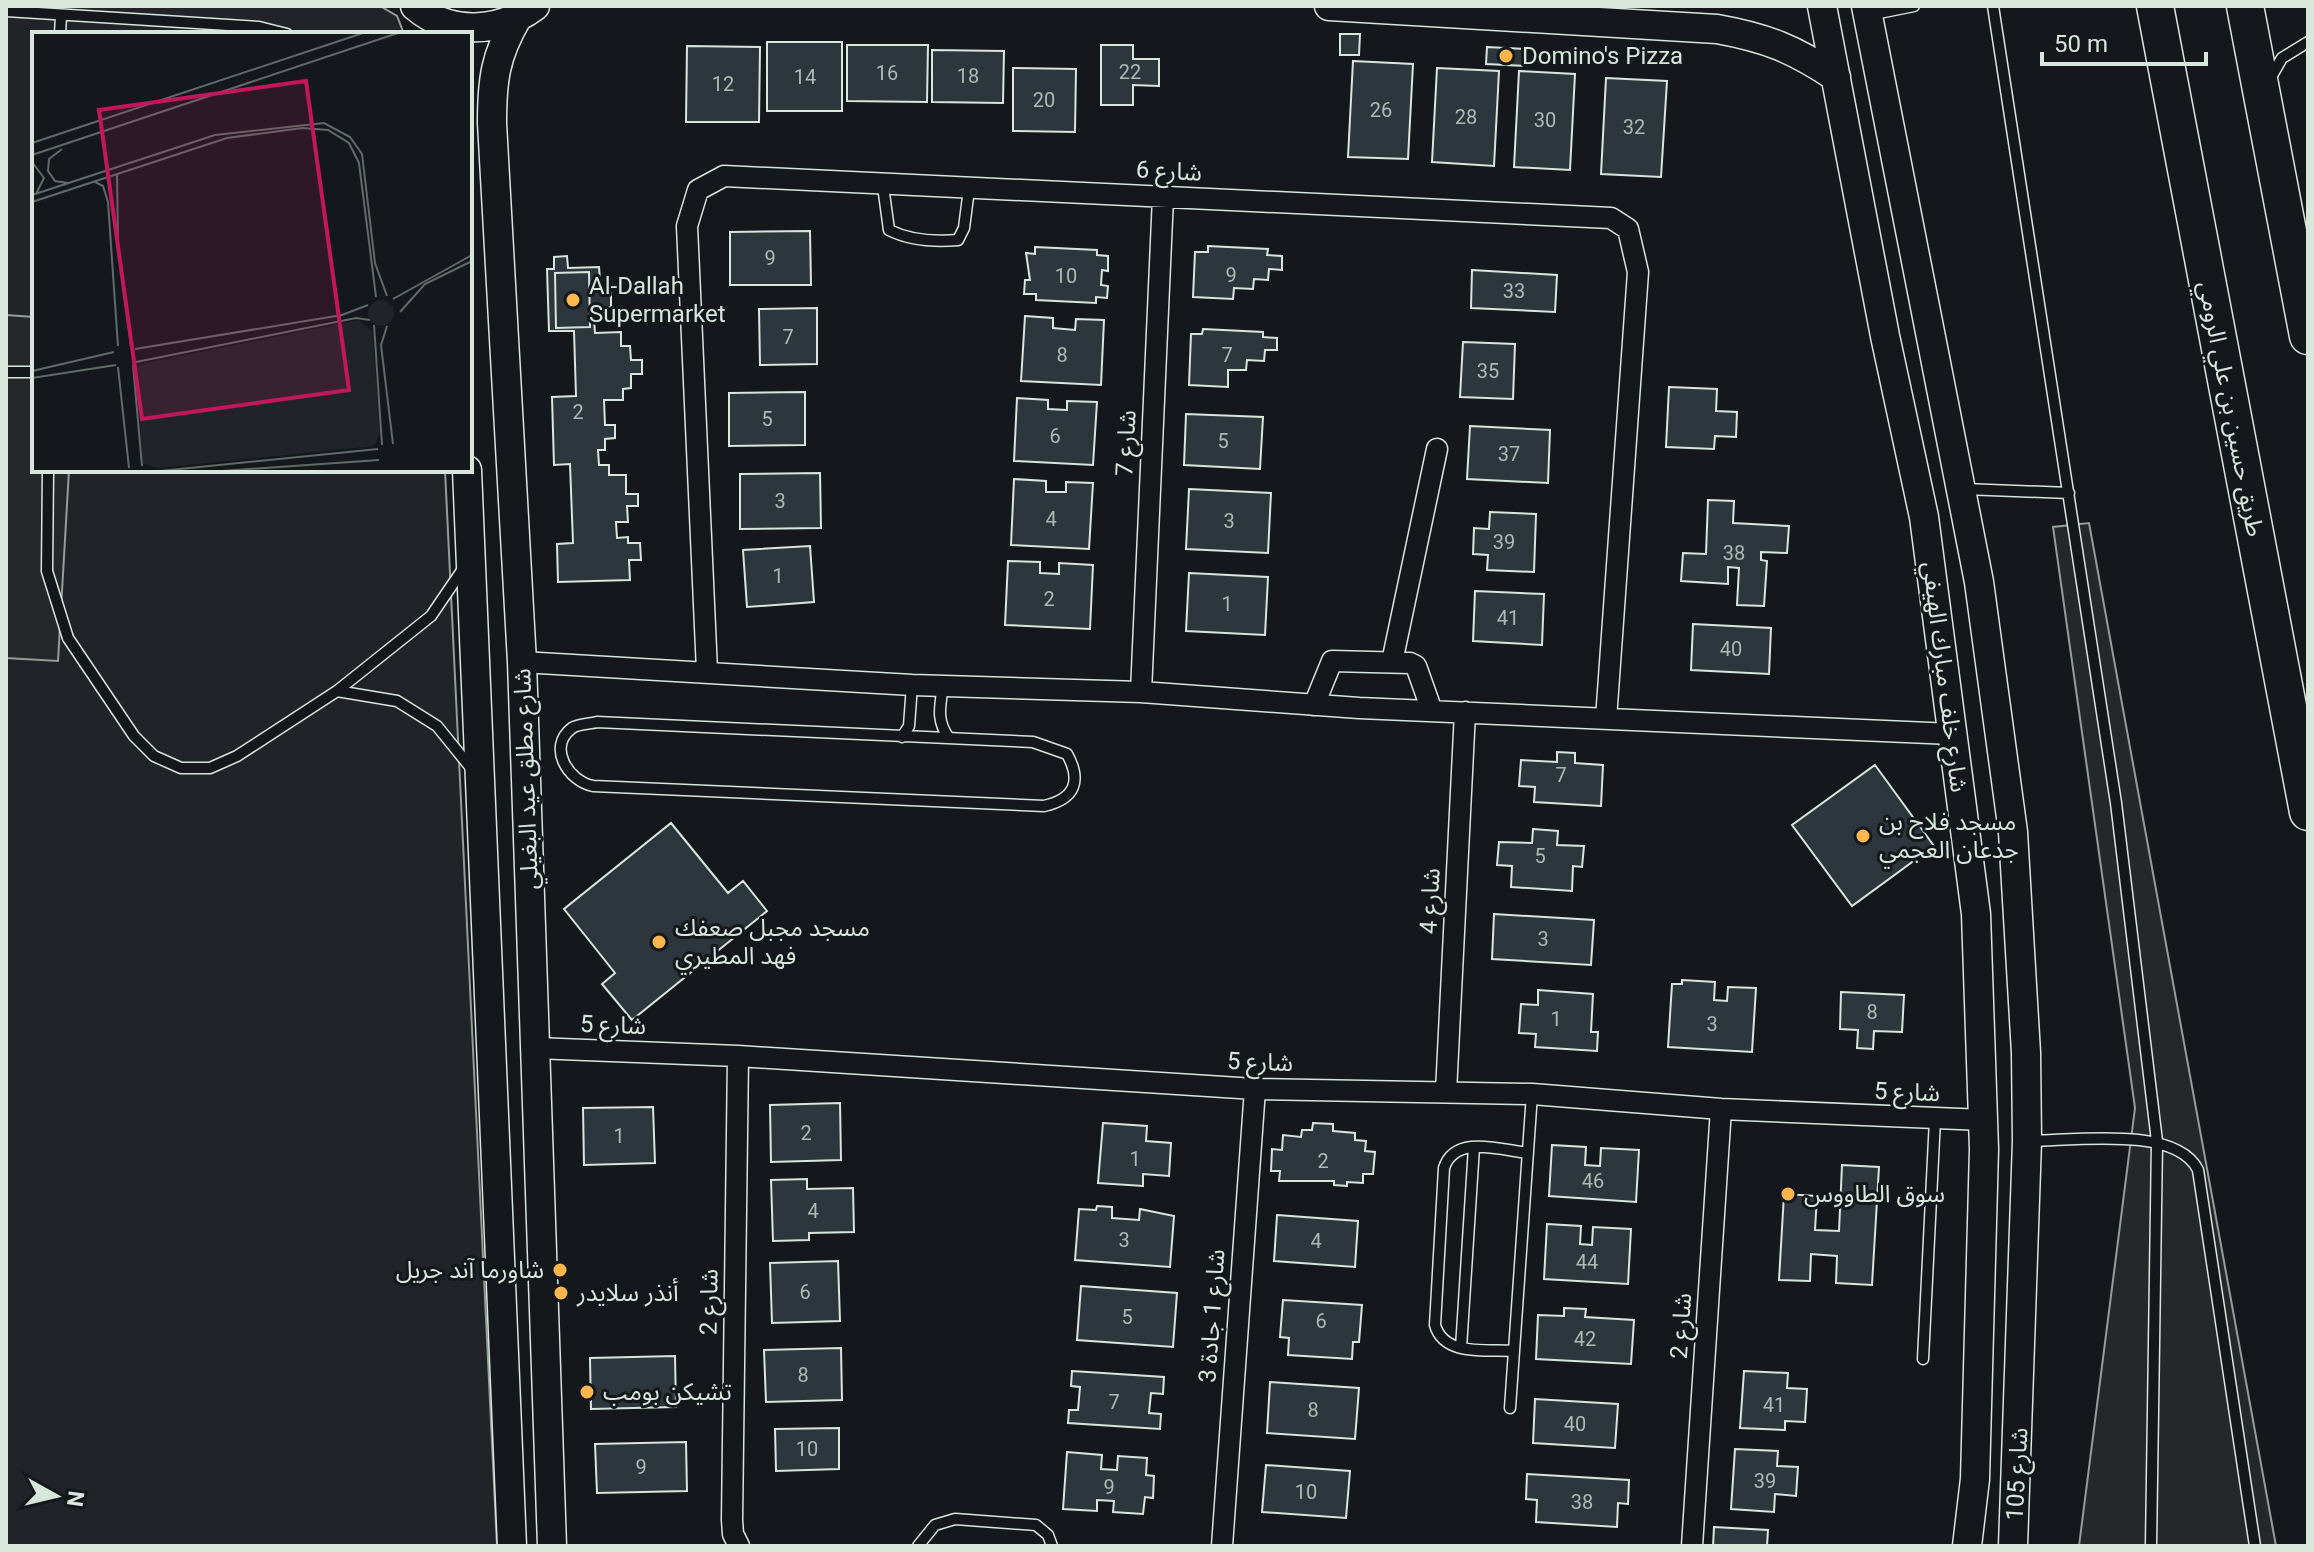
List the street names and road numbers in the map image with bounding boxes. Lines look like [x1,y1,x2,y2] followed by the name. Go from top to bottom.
[1135,155,1203,190] street label: شارع 6
[2188,279,2270,540] street label: طريق حسين بن علي الرومي
[1110,409,1145,477] street label: شارع 7
[1912,560,1973,794] street label: شارع خلف مبارك الهيفي
[508,668,548,890] street label: شارع مطلق عيد البغيلي
[1414,867,1449,935] street label: شارع 4
[579,1010,647,1043] street label: شارع 5
[1226,1047,1294,1080] street label: شارع 5
[1873,1077,1941,1110] street label: شارع 5
[1193,1248,1234,1384] street label: شارع 1 جادة 3
[694,1269,727,1335] street label: شارع 2
[1665,1292,1700,1360] street label: شارع 2
[2001,1427,2036,1521] street label: شارع 105

